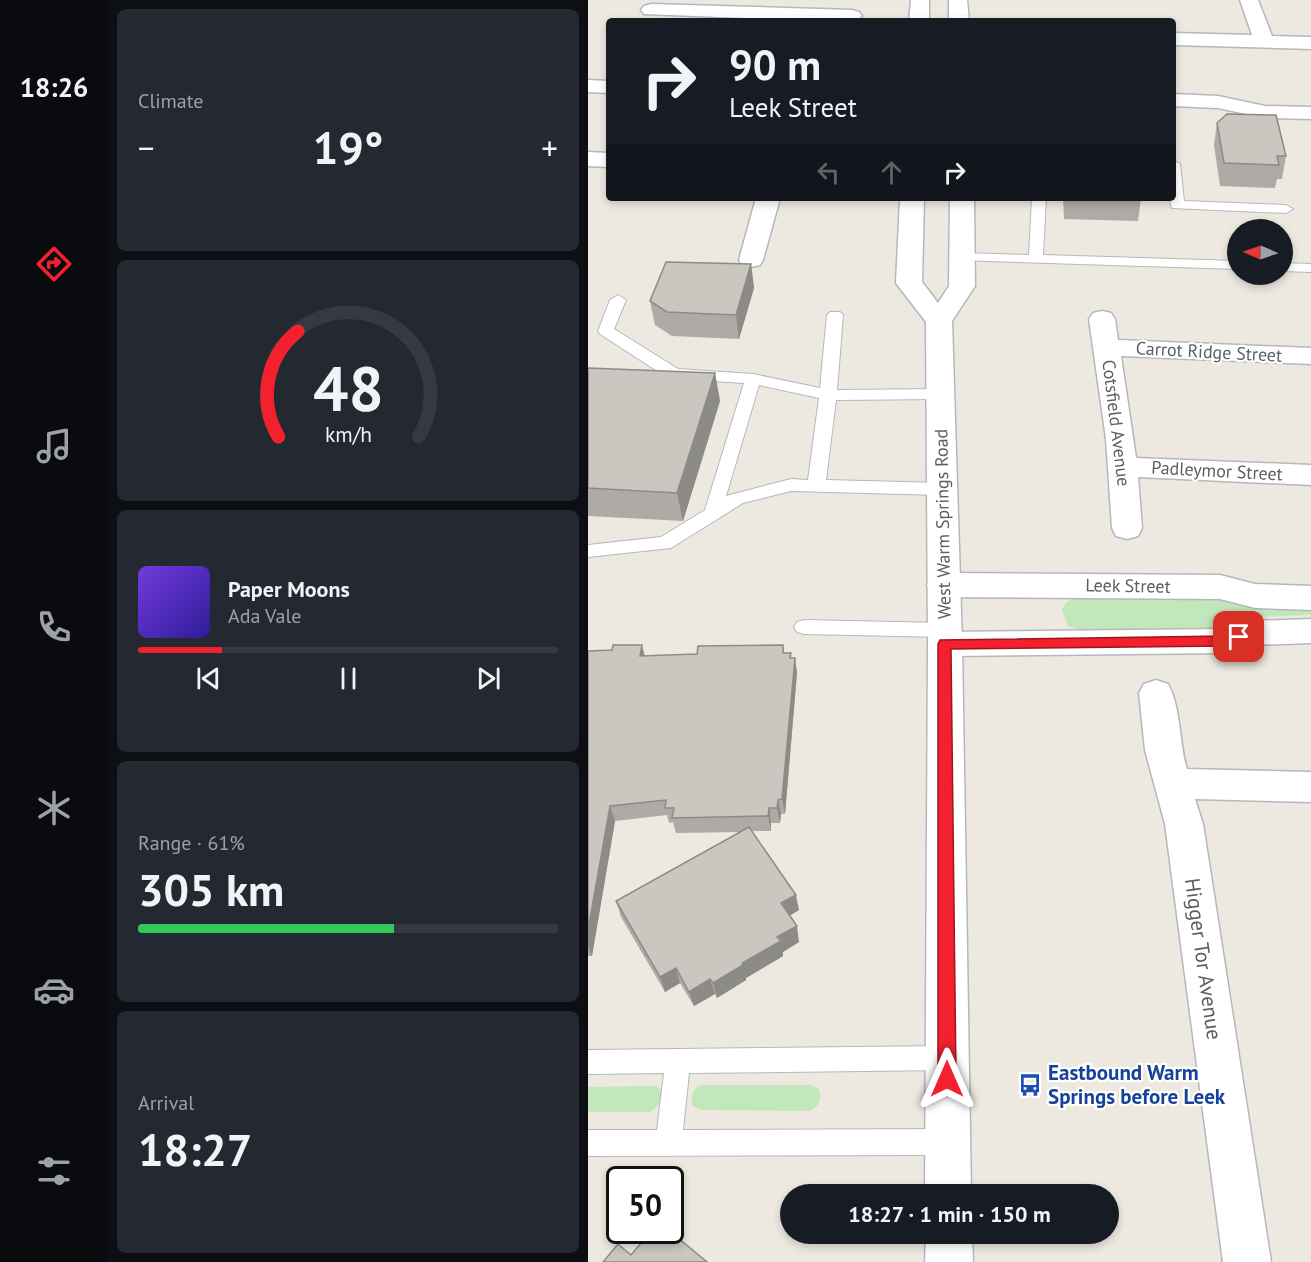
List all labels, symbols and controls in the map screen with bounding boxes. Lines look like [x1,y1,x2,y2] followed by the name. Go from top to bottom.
[729,37,821,92] text: 90 m
[630,42,708,120] icon: right
[20,70,88,104] text: 18:26
[138,88,204,114] text: Climate
[729,90,857,124] text: Leek Street
[313,118,383,176] text: 19°
[138,126,155,169] text: −
[541,126,558,169] text: +
[812,156,845,189] icon: left
[875,156,908,189] icon: ahead
[938,156,971,189] icon: right
[1227,219,1293,285] north arrow
[1227,219,1293,285] map controls
[33,243,75,285] icon: directions
[1135,336,1283,367] street label: Carrot Ridge Street
[313,348,383,429] text: 48
[1097,358,1136,487] street label: Cotsfield Avenue
[324,421,371,449] text: km/h
[33,425,75,467] icon: music
[929,429,956,619] street label: West Warm Springs Road
[1151,456,1283,485] street label: Padleymor Street
[1085,573,1171,598] street label: Leek Street
[228,575,350,603] text: Paper Moons
[228,603,301,629] text: Ada Vale
[33,606,75,648] icon: phone
[1213,611,1264,662] pin
[1222,620,1255,653] icon: arrive
[192,662,225,695] icon: previous
[332,662,365,695] icon: pause
[472,662,505,695] icon: next
[33,787,75,829] icon: climate
[138,830,245,856] text: Range · 61%
[138,860,284,918] text: 305 km
[1179,876,1228,1041] street label: Higger Tor Avenue
[33,969,75,1011] icon: car
[915,1047,979,1111] position arrow
[1048,1059,1226,1110] place label: Eastbound Warm Springs before Leek
[1017,1072,1043,1098] bus stop icon: Eastbound Warm Springs before Leek
[138,1090,194,1116] text: Arrival
[138,1120,252,1178] text: 18:27
[33,1150,75,1192] icon: filters
[606,1166,684,1244] speed limit sign: 50
[848,1200,1051,1228] text: 18:27 · 1 min · 150 m

